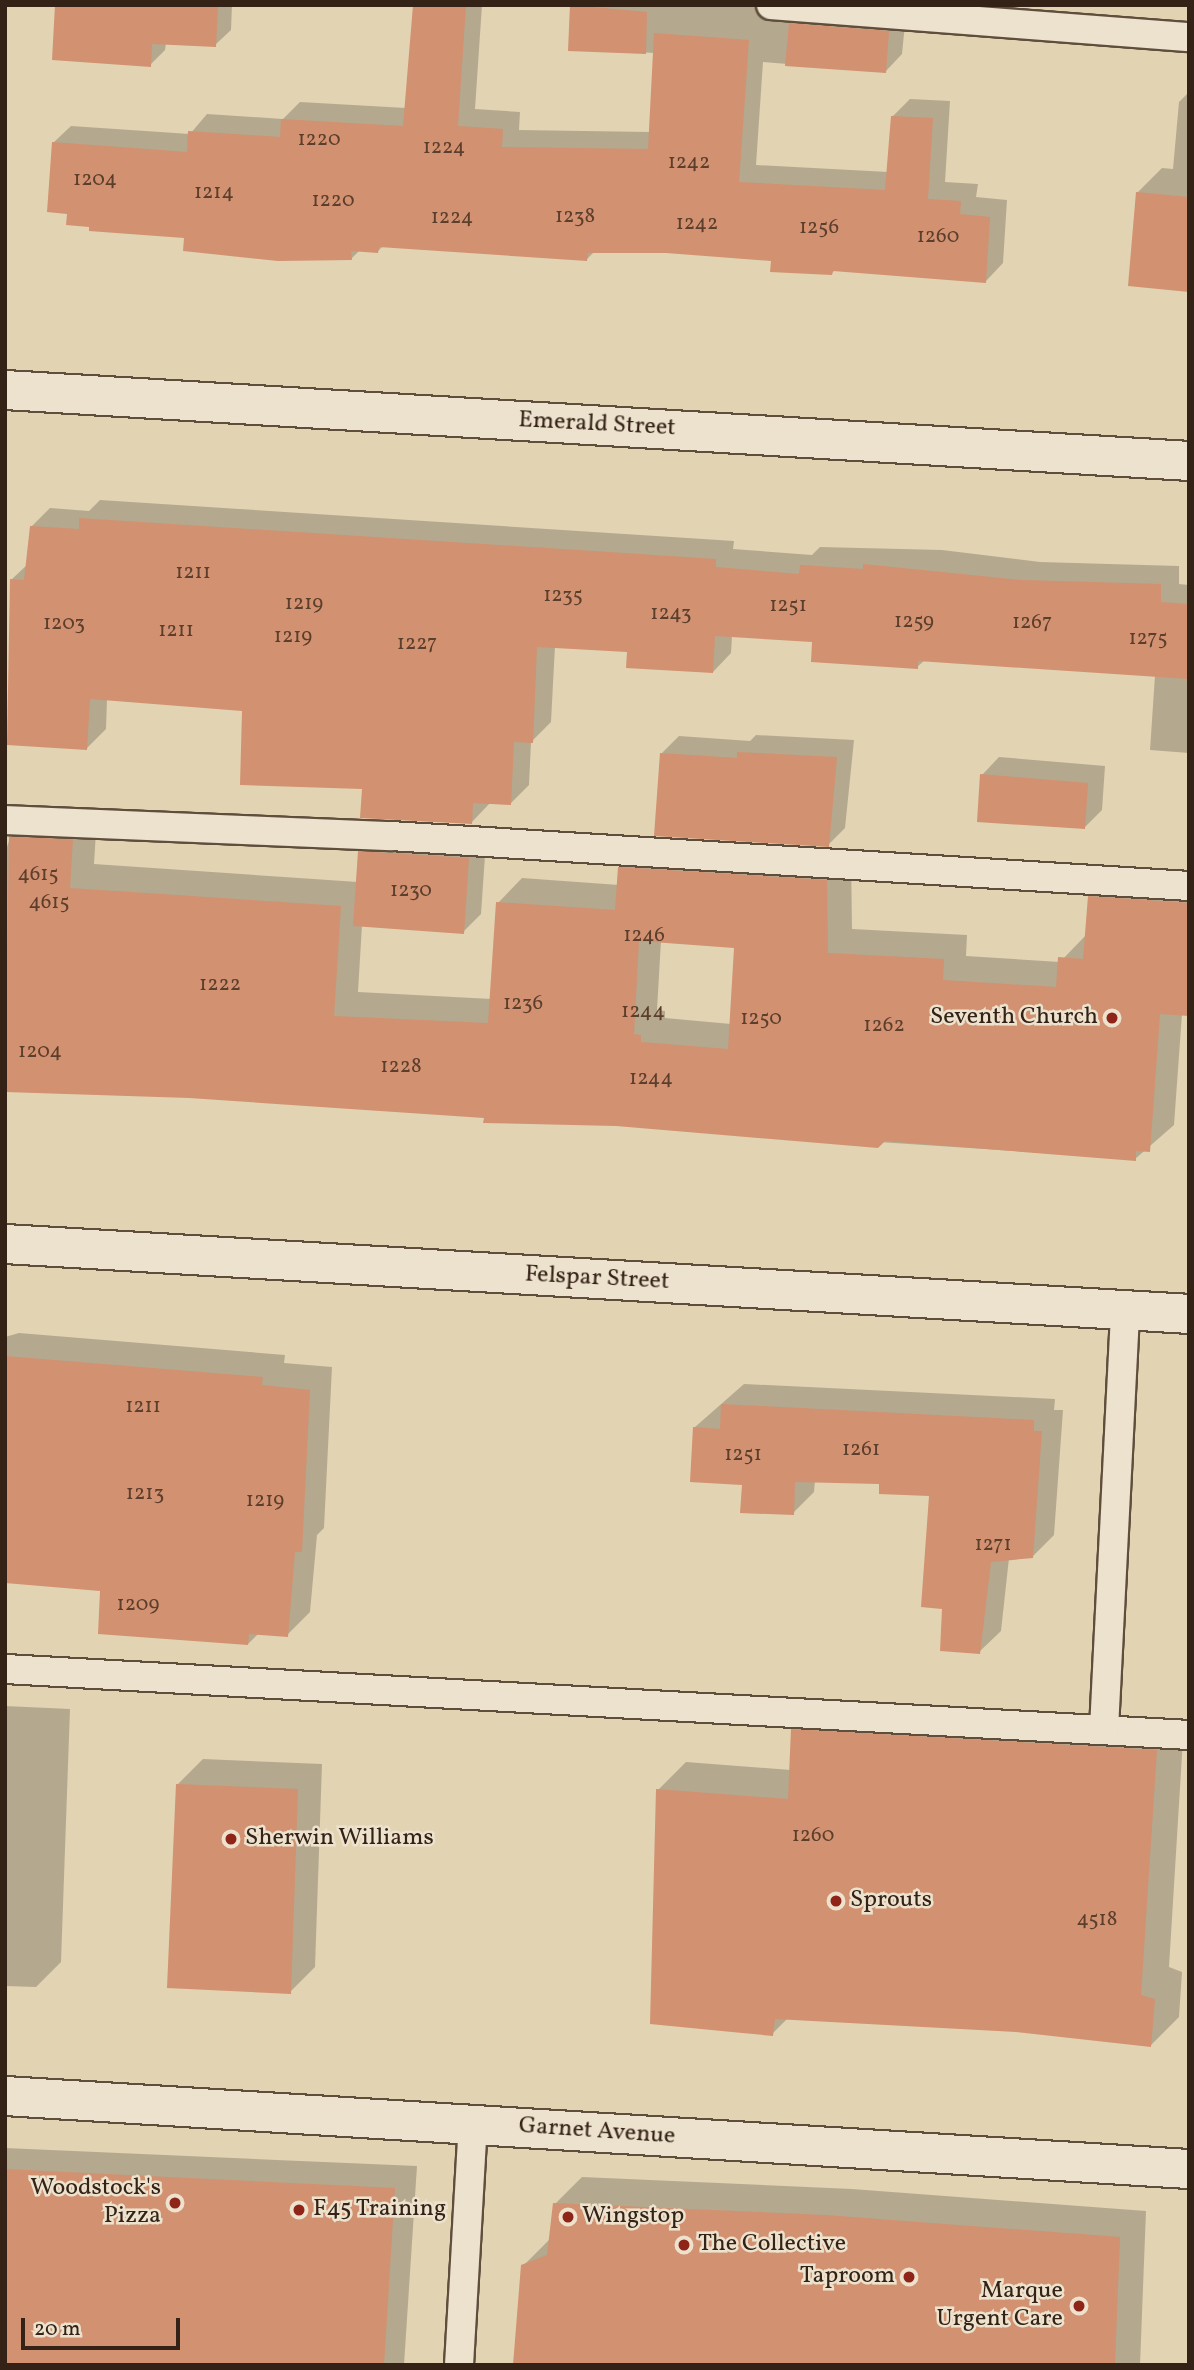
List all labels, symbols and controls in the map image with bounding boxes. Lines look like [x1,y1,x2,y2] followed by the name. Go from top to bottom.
[297,127,341,153] house number: 1220
[423,135,465,161] house number: 1224
[668,150,710,176] house number: 1242
[73,167,117,193] house number: 1204
[194,180,234,206] house number: 1214
[311,188,355,214] house number: 1220
[555,204,595,230] house number: 1238
[431,205,473,231] house number: 1224
[676,211,718,237] house number: 1242
[799,215,839,241] house number: 1256
[917,224,959,250] house number: 1260
[518,406,676,444] street label: Emerald Street
[175,560,211,586] house number: 1211
[543,583,583,609] house number: 1235
[285,591,323,617] house number: 1219
[769,593,807,619] house number: 1251
[650,601,692,627] house number: 1243
[894,609,934,635] house number: 1259
[1012,610,1052,636] house number: 1267
[43,611,85,637] house number: 1203
[158,618,194,644] house number: 1211
[274,624,312,650] house number: 1219
[1128,626,1168,652] house number: 1275
[397,631,437,657] house number: 1227
[17,862,59,888] house number: 4615
[390,878,432,904] house number: 1230
[28,890,70,916] house number: 4615
[623,923,665,949] house number: 1246
[199,972,241,998] house number: 1222
[503,991,543,1017] house number: 1236
[621,999,665,1025] house number: 1244
[930,1004,1098,1032] place label: Seventh Church
[740,1006,782,1032] house number: 1250
[1104,1010,1120,1026] marker: Seventh Church
[863,1013,905,1039] house number: 1262
[18,1039,62,1065] house number: 1204
[380,1054,422,1080] house number: 1228
[629,1066,673,1092] house number: 1244
[524,1261,670,1297] street label: Felspar Street
[125,1394,161,1420] house number: 1211
[842,1437,880,1463] house number: 1261
[724,1442,762,1468] house number: 1251
[126,1481,164,1507] house number: 1213
[246,1488,284,1514] house number: 1219
[974,1532,1012,1558] house number: 1271
[117,1592,159,1618] house number: 1209
[792,1823,834,1849] house number: 1260
[245,1825,435,1853] place label: Sherwin Williams
[223,1831,239,1847] marker: Sherwin Williams
[850,1887,932,1915] place label: Sprouts
[828,1893,844,1909] marker: Sprouts
[1077,1907,1117,1933] house number: 4518
[518,2112,676,2152] street label: Garnet Avenue
[30,2175,161,2231] place label: Woodstock's Pizza
[167,2195,183,2211] marker: Woodstock's Pizza
[313,2196,447,2224] place label: F45 Training
[291,2202,307,2218] marker: F45 Training
[582,2203,684,2231] place label: Wingstop
[560,2209,576,2225] marker: Wingstop
[698,2231,846,2259] place label: The Collective
[676,2237,692,2253] marker: The Collective
[800,2263,895,2291] place label: Taproom
[901,2269,917,2285] marker: Taproom
[936,2278,1063,2334] place label: Marque Urgent Care
[1069,2296,1089,2316] marker: Marque Urgent Care
[24,2304,184,2348] scale bar
[34,2315,80,2344] text: 20 m

